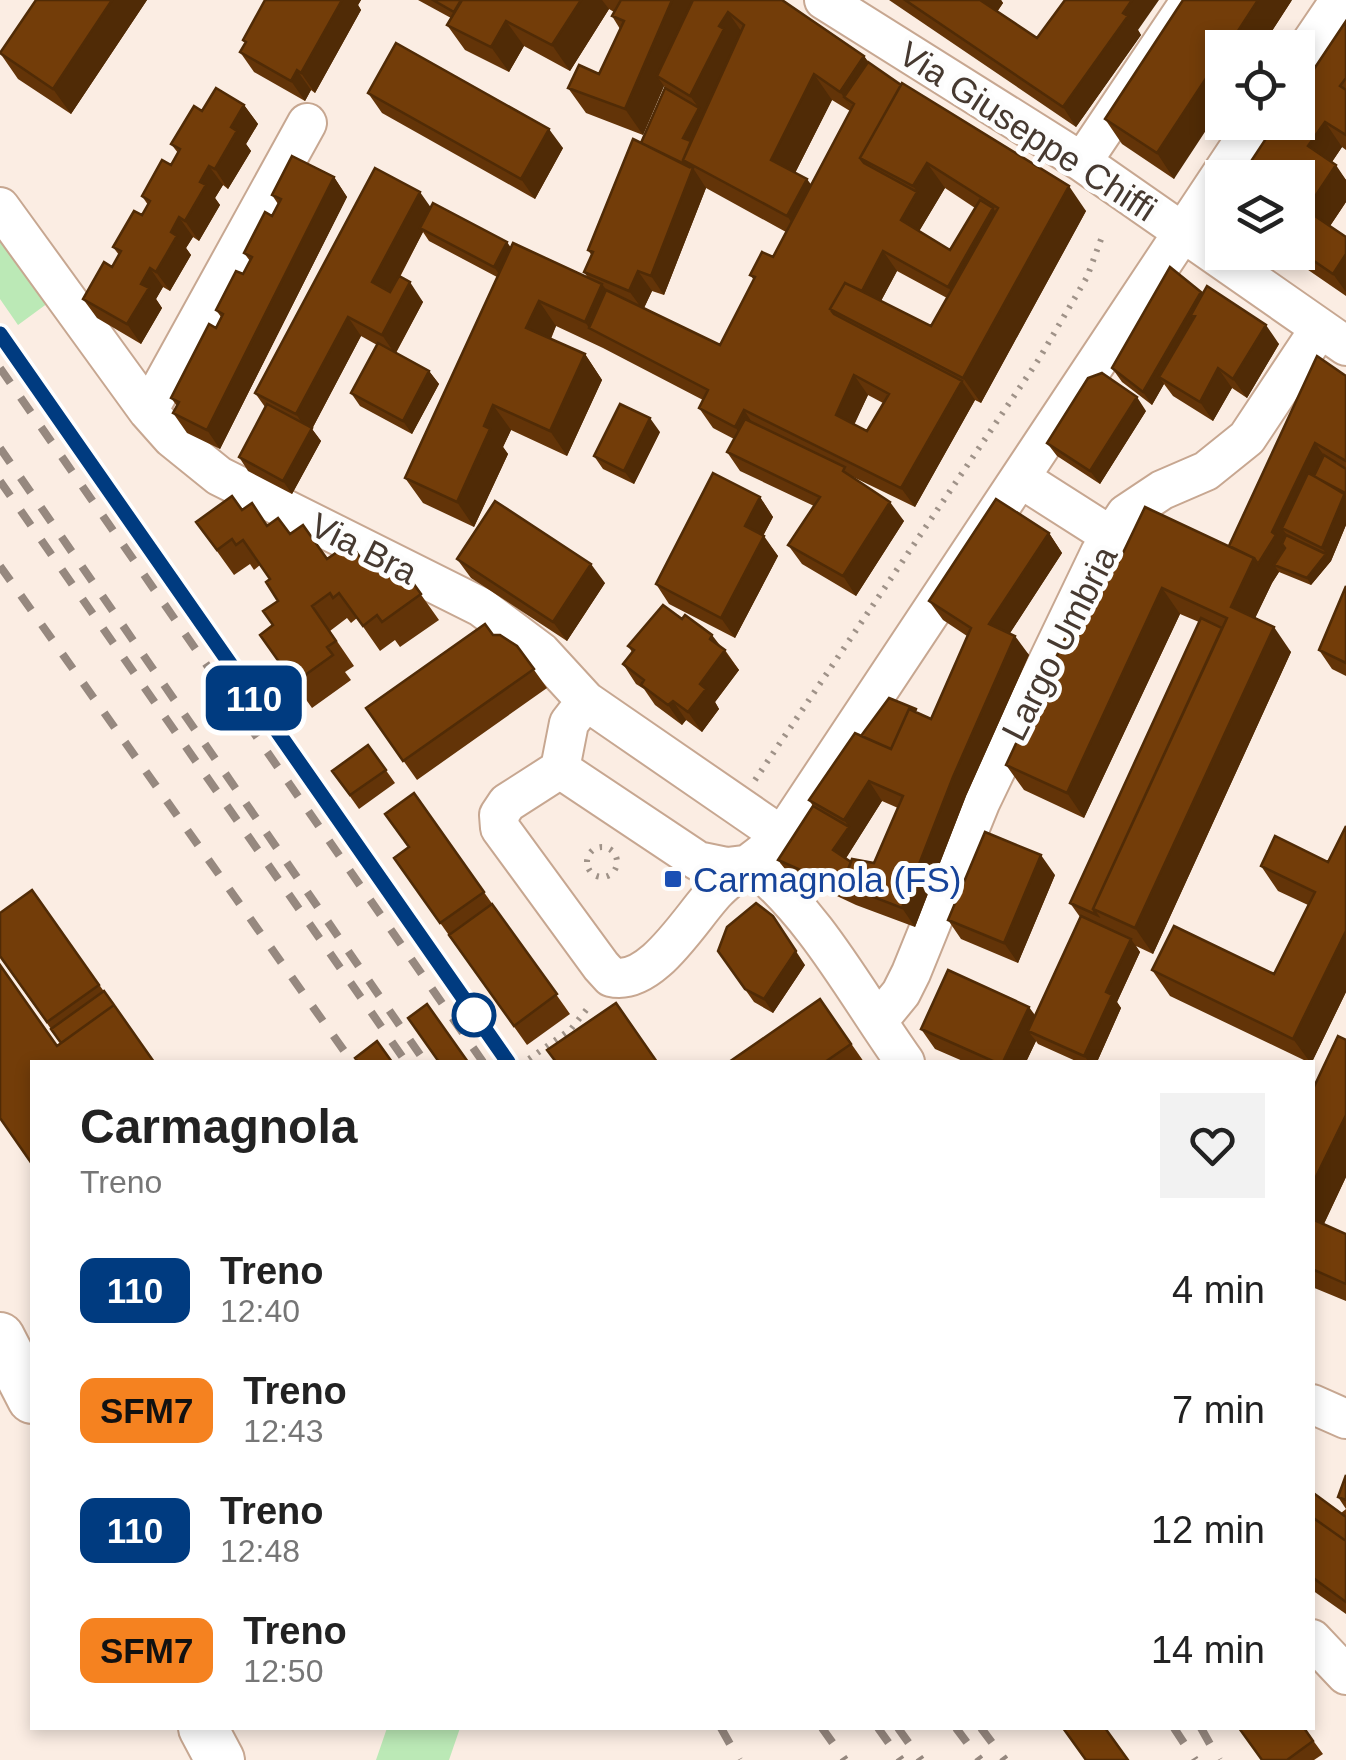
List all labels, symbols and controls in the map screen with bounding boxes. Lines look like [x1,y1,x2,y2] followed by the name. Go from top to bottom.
[1205,30,1315,270] map controls
[1205,30,1315,140] button: locate
[892,33,1164,229] street label: Via Giuseppe Chiffi
[1205,160,1315,270] button: layers
[304,505,424,592] street label: Via Bra
[993,539,1125,746] street label: Largo Umbria
[196,666,312,730] line badge: 110
[226,679,282,718] text: 110
[693,860,961,899] place label: Carmagnola (FS)
[662,868,684,890] marker: Carmagnola (FS)
[453,994,495,1036] unlabelled marker
[1160,1093,1265,1198] button: heart
[80,1100,357,1153] text: Carmagnola
[80,1164,162,1200] text: Treno
[220,1250,323,1292] text: Treno
[1172,1269,1265,1311] text: 4 min
[107,1271,163,1310] text: 110
[220,1293,300,1329] text: 12:40
[243,1370,347,1412] text: Treno
[1172,1389,1265,1431] text: 7 min
[100,1391,193,1430] text: SFM7
[243,1413,323,1449] text: 12:43
[220,1490,323,1532] text: Treno
[1151,1509,1265,1551] text: 12 min
[107,1511,163,1550] text: 110
[220,1533,300,1569] text: 12:48
[243,1610,347,1652] text: Treno
[1151,1629,1265,1671] text: 14 min
[100,1631,193,1670] text: SFM7
[243,1653,323,1689] text: 12:50

